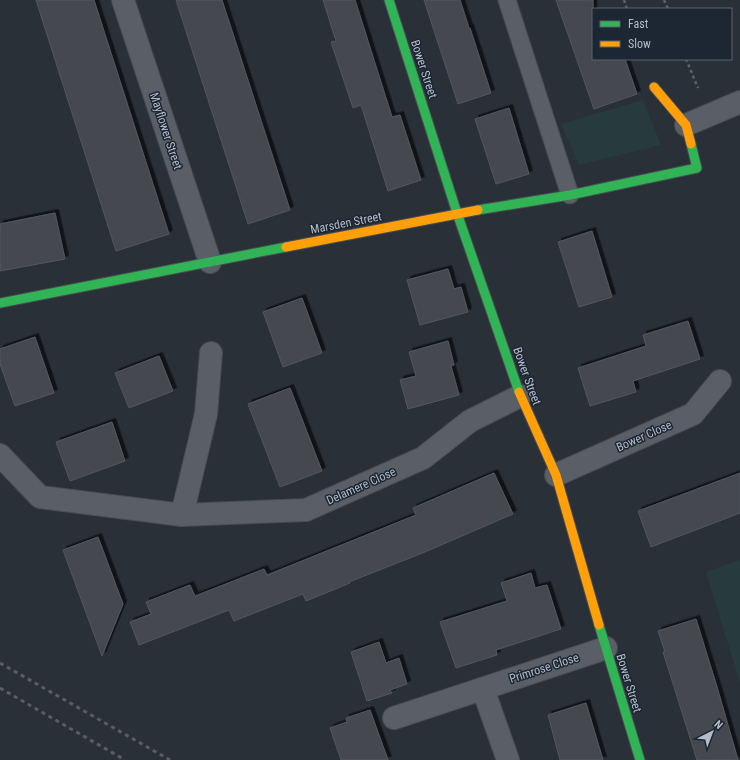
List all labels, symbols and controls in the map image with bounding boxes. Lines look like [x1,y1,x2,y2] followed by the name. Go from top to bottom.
[592,8,732,60] legend
[628,17,649,31] text: Fast
[628,37,651,51] text: Slow
[408,38,440,100] street label: Bower Street
[147,91,185,172] street label: Mayflower Street
[309,209,383,237] street label: Marsden Street
[510,345,544,407] street label: Bower Street
[614,417,674,454] street label: Bower Close
[324,464,398,507] street label: Delamere Close
[508,650,581,686] street label: Primrose Close
[613,652,645,714] street label: Bower Street
[692,712,732,752] north arrow
[711,718,725,732] text: N

